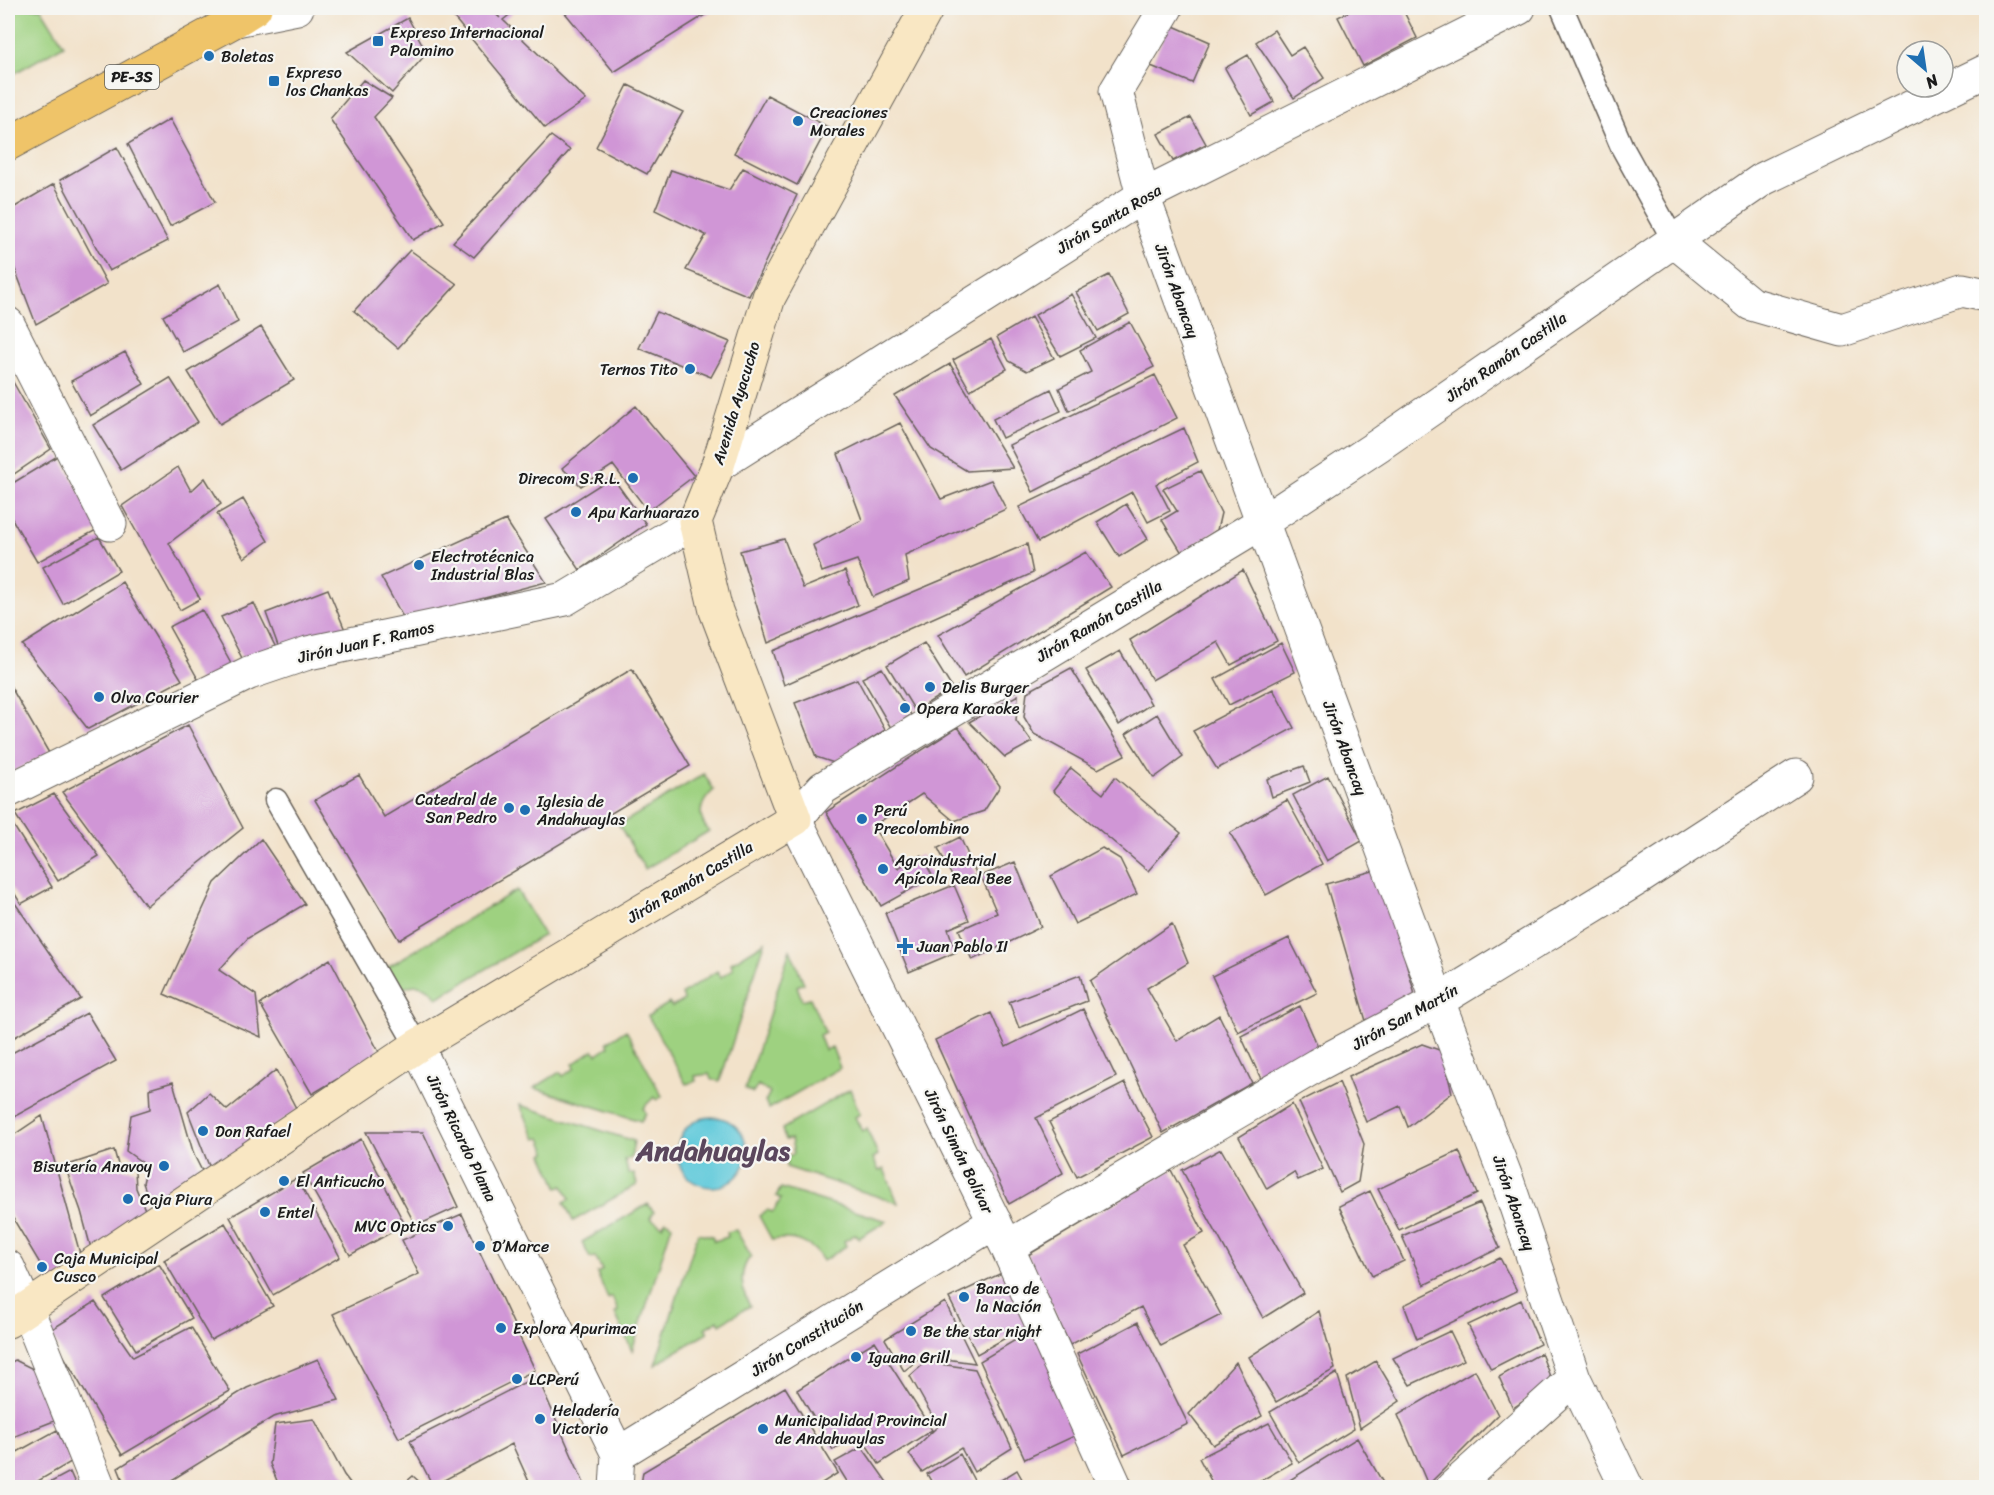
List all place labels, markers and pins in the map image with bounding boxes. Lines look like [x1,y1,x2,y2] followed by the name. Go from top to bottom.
[390,18,544,65] place label: Expreso Internacional Palomino
[371,34,385,48] marker: Expreso Internacional Palomino
[221,42,274,71] place label: Boletas
[202,49,216,63] marker: Boletas
[286,58,369,105] place label: Expreso los Chankas
[267,74,281,88] marker: Expreso los Chankas
[810,98,888,145] place label: Creaciones Morales
[791,114,805,128] marker: Creaciones Morales
[600,355,678,384] place label: Ternos Tito
[683,362,697,376] marker: Ternos Tito
[518,464,621,493] place label: Direcom S.R.L.
[626,471,640,485] marker: Direcom S.R.L.
[587,498,699,527] place label: Apu Karhuarazo
[569,505,583,519] marker: Apu Karhuarazo
[430,542,535,589] place label: Electrotécnica Industrial Blas
[412,558,426,572] marker: Electrotécnica Industrial Blas
[942,673,1030,702] place label: Delis Burger
[923,680,937,694] marker: Delis Burger
[111,683,199,712] place label: Olva Courier
[92,690,106,704] marker: Olva Courier
[917,694,1020,723] place label: Opera Karaoke
[898,701,912,715] marker: Opera Karaoke
[415,785,497,832] place label: Catedral de San Pedro
[536,787,625,834] place label: Iglesia de Andahuaylas
[874,796,969,843] place label: Perú Precolombino
[502,801,516,815] marker: Catedral de San Pedro
[518,803,532,817] marker: Iglesia de Andahuaylas
[855,812,869,826] marker: Perú Precolombino
[894,846,1012,893] place label: Agroindustrial Apícola Real Bee
[876,862,890,876] marker: Agroindustrial Apícola Real Bee
[916,932,1008,961] place label: Juan Pablo II
[898,939,912,953] marker: Juan Pablo II
[215,1117,291,1146] place label: Don Rafael
[196,1124,210,1138] marker: Don Rafael
[33,1152,153,1181] place label: Bisutería Anavoy
[157,1159,171,1173] marker: Bisutería Anavoy
[296,1167,384,1196] place label: El Anticucho
[277,1174,291,1188] marker: El Anticucho
[140,1185,213,1214] place label: Caja Piura
[121,1192,135,1206] marker: Caja Piura
[277,1198,315,1227] place label: Entel
[258,1205,272,1219] marker: Entel
[354,1212,437,1241] place label: MVC Optics
[441,1219,455,1233] marker: MVC Optics
[492,1232,549,1261] place label: D’Marce
[473,1239,487,1253] marker: D’Marce
[54,1244,159,1291] place label: Caja Municipal Cusco
[35,1260,49,1274] marker: Caja Municipal Cusco
[976,1274,1041,1321] place label: Banco de la Nación
[957,1290,971,1304] marker: Banco de la Nación
[513,1314,637,1343] place label: Explora Apurimac
[923,1317,1042,1346] place label: Be the star night
[494,1321,508,1335] marker: Explora Apurimac
[904,1324,918,1338] marker: Be the star night
[867,1343,950,1372] place label: Iguana Grill
[849,1350,863,1364] marker: Iguana Grill
[529,1365,579,1394] place label: LCPerú
[510,1372,524,1386] marker: LCPerú
[552,1396,619,1443] place label: Heladería Victorio
[775,1406,947,1453] place label: Municipalidad Provincial de Andahuaylas
[533,1412,547,1426] marker: Heladería Victorio
[756,1422,770,1436] marker: Municipalidad Provincial de Andahuaylas

